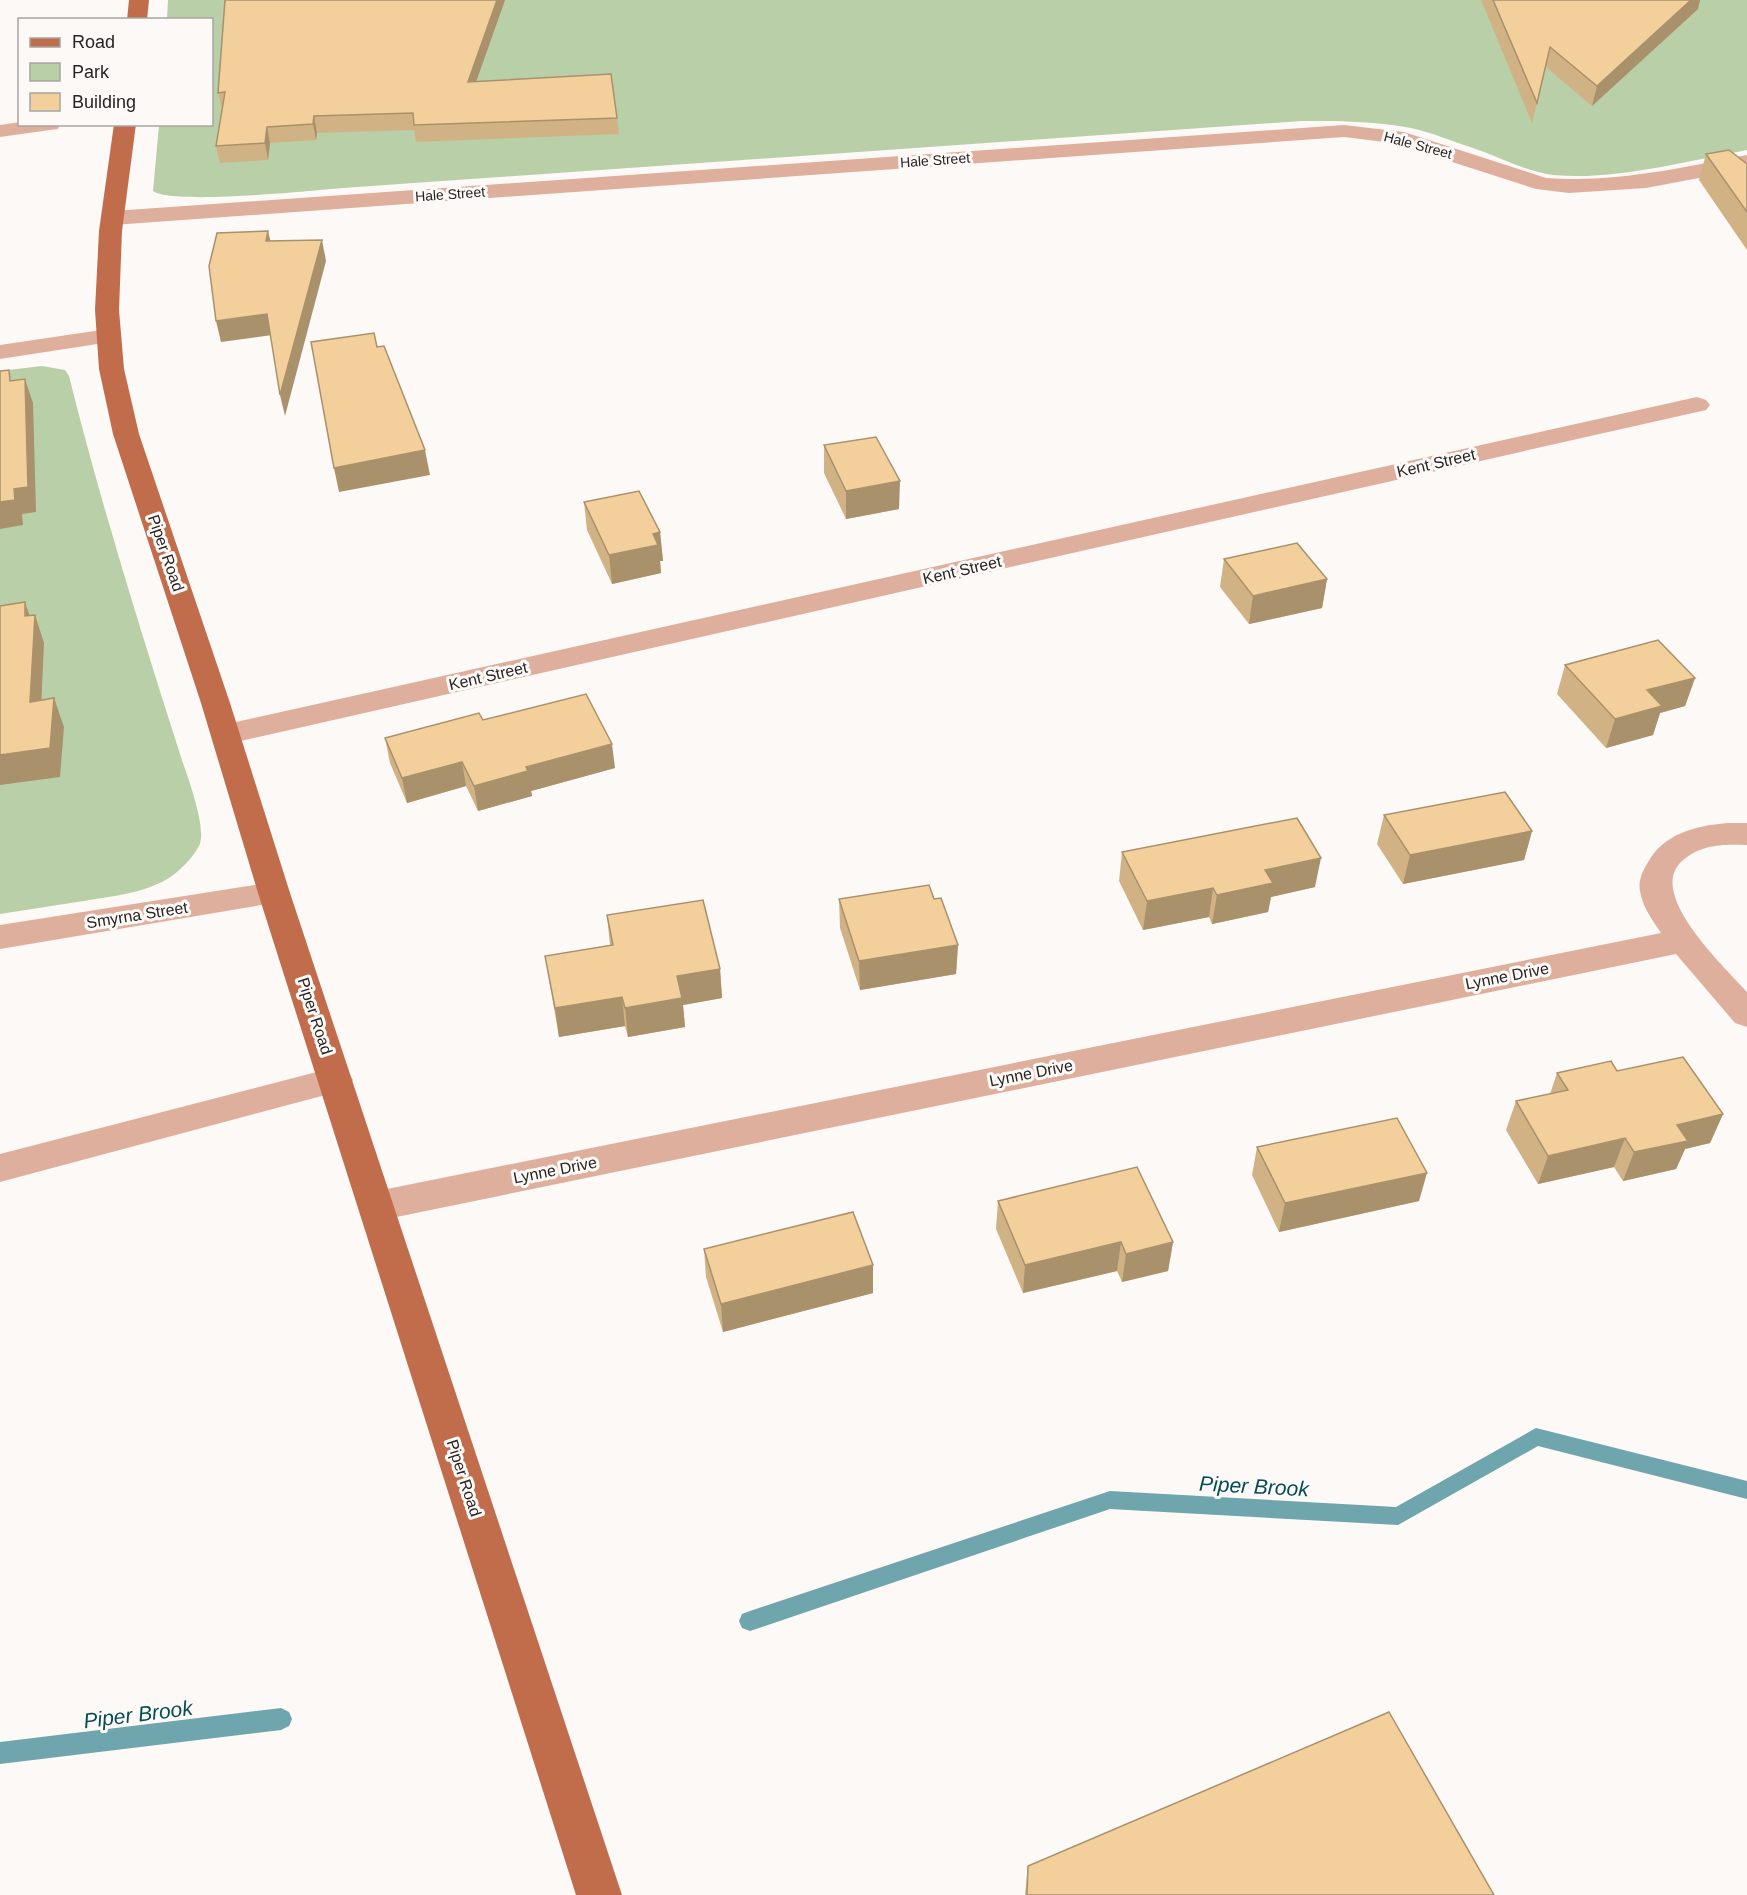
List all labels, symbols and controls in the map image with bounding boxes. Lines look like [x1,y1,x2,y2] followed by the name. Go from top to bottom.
[18,18,213,126] legend
[72,32,115,52] text: Road
[72,62,110,82] text: Park
[72,92,136,112] text: Building
[1382,128,1454,162] street label: Hale Street
[900,150,971,170] street label: Hale Street
[415,184,486,204] street label: Hale Street
[1395,446,1477,480] street label: Kent Street
[145,512,187,594] street label: Piper Road
[921,553,1003,587] street label: Kent Street
[447,659,529,693] street label: Kent Street
[85,899,189,931] street label: Smyrna Street
[1464,960,1550,992] street label: Lynne Drive
[295,975,335,1057] street label: Piper Road
[988,1057,1074,1089] street label: Lynne Drive
[512,1154,598,1186] street label: Lynne Drive
[444,1437,484,1519] street label: Piper Road
[1199,1472,1311,1500] water label: Piper Brook
[82,1696,195,1732] water label: Piper Brook

